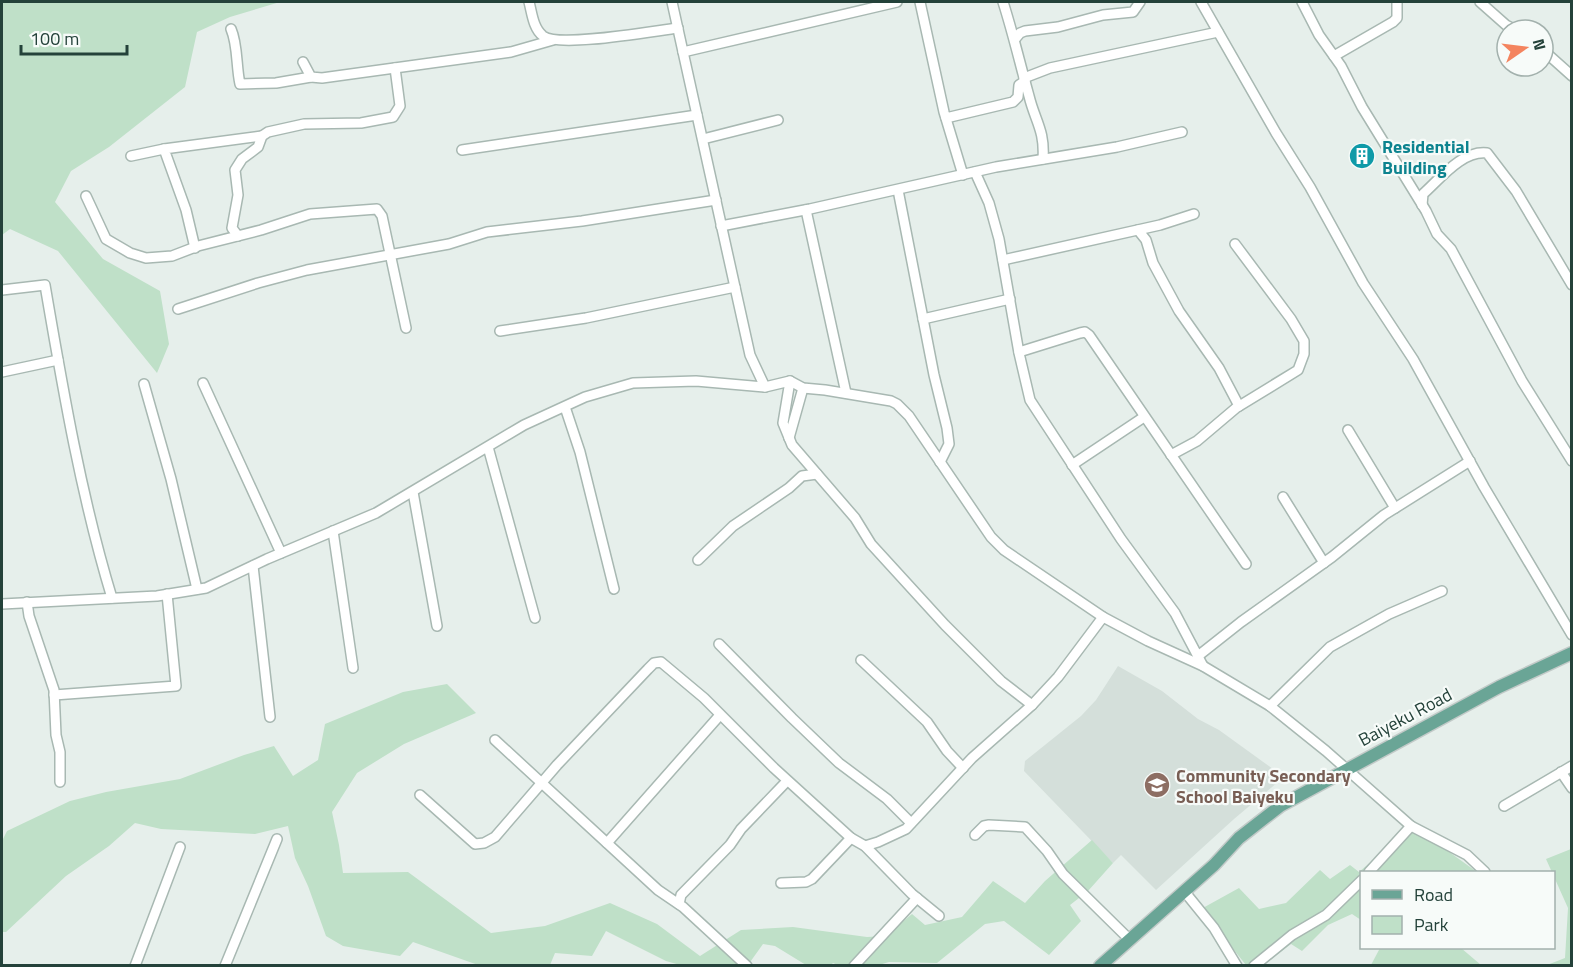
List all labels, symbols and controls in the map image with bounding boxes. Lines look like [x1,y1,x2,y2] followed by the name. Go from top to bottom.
[21,18,128,56] scale bar
[1495,18,1555,78] north arrow
[30,25,79,52] text: 100 m
[1527,36,1553,53] text: N
[1382,133,1470,181] place label: Residential Building
[1347,141,1377,171] building icon: Residential Building
[1353,681,1457,753] street label: Baiyeku Road
[1176,762,1351,810] place label: Community Secondary School Baiyeku
[1142,770,1172,800] school or university icon: Community Secondary School Baiyeku
[1360,871,1555,949] legend
[1414,881,1453,908] text: Road
[1414,911,1449,938] text: Park

